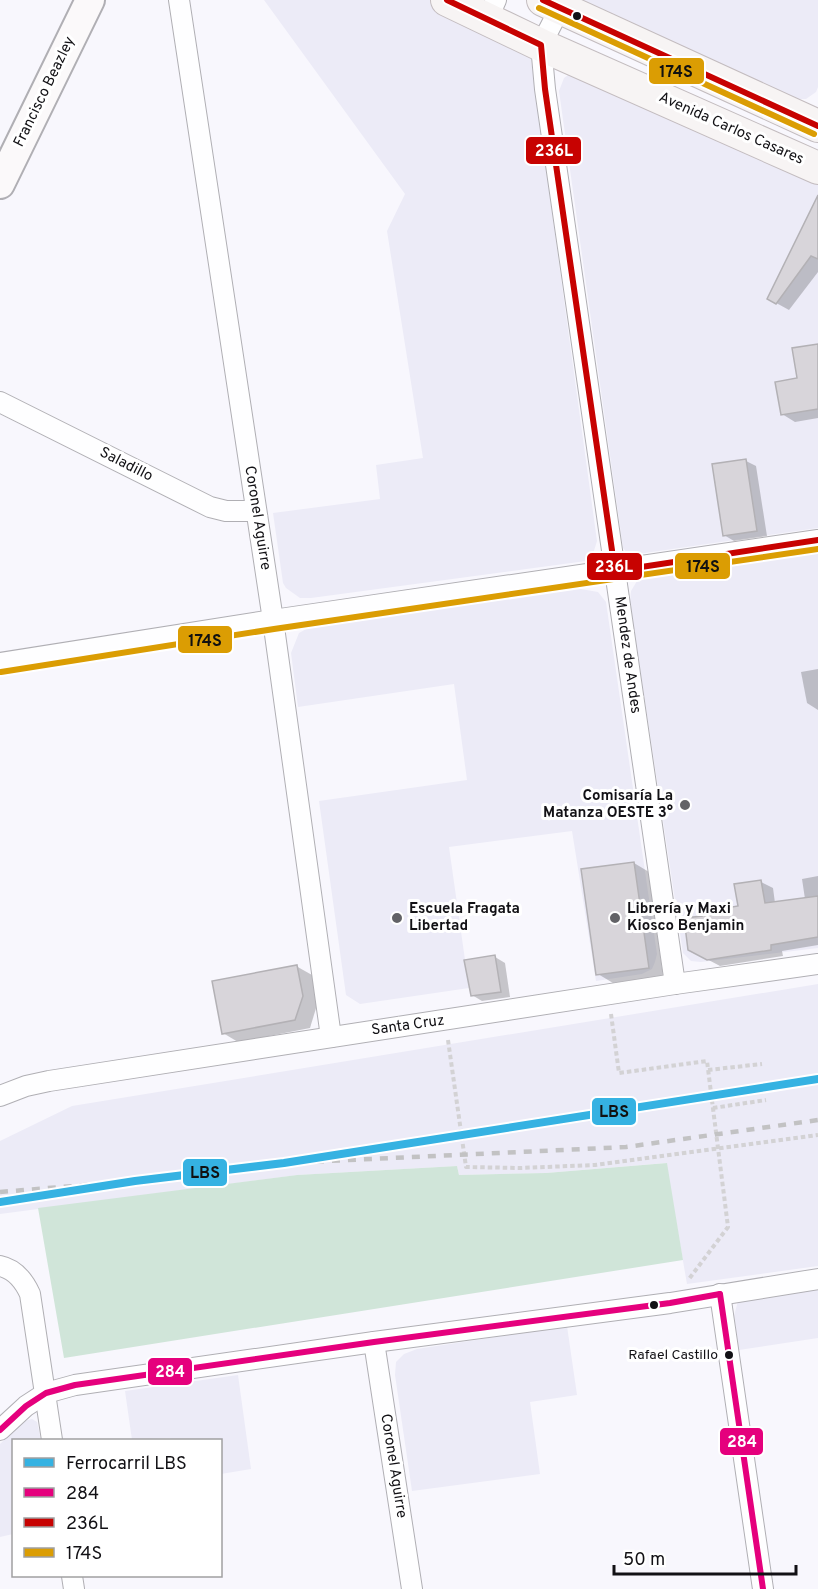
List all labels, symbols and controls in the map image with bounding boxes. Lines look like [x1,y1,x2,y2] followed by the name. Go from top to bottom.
[571,10,583,22] unlabelled marker
[10,34,80,150] street label: Francisco Beazley
[648,57,705,85] line badge: 174S
[659,63,693,83] text: 174S
[656,88,806,170] street label: Avenida Carlos Casares
[525,136,582,165] line badge: 236L
[535,142,573,162] text: 236L
[96,444,156,486] street label: Saladillo
[239,464,275,572] street label: Coronel Aguirre
[586,552,643,581] line badge: 236L
[674,552,731,580] line badge: 174S
[595,558,633,578] text: 236L
[686,558,720,578] text: 174S
[609,595,645,715] street label: Mendez de Andes
[177,625,233,654] line badge: 174S
[188,632,222,652] text: 174S
[543,787,673,823] place label: Comisaría La Matanza OESTE 3°
[678,798,692,812] marker: Comisaría La Matanza OESTE 3°
[409,900,520,936] place label: Escuela Fragata Libertad
[627,900,744,936] place label: Librería y Maxi Kiosco Benjamin
[390,911,404,925] marker: Escuela Fragata Libertad
[608,911,622,925] marker: Librería y Maxi Kiosco Benjamin
[370,1011,446,1041] street label: Santa Cruz
[591,1097,637,1126] line badge: LBS
[599,1103,629,1123] text: LBS
[182,1158,228,1187] line badge: LBS
[190,1164,220,1184] text: LBS
[648,1299,660,1311] unlabelled marker
[628,1347,718,1364] place label: Rafael Castillo
[723,1349,735,1361] marker: Rafael Castillo
[147,1357,193,1386] line badge: 284
[155,1363,185,1383] text: 284
[375,1412,411,1520] street label: Coronel Aguirre
[719,1427,764,1456] line badge: 284
[727,1433,757,1453] text: 284
[12,1439,222,1577] legend
[66,1453,187,1476] text: Ferrocarril LBS
[66,1483,99,1506] text: 284
[66,1513,109,1536] text: 236L
[614,1538,796,1576] scale bar
[66,1543,102,1566] text: 174S
[623,1549,665,1572] text: 50 m

